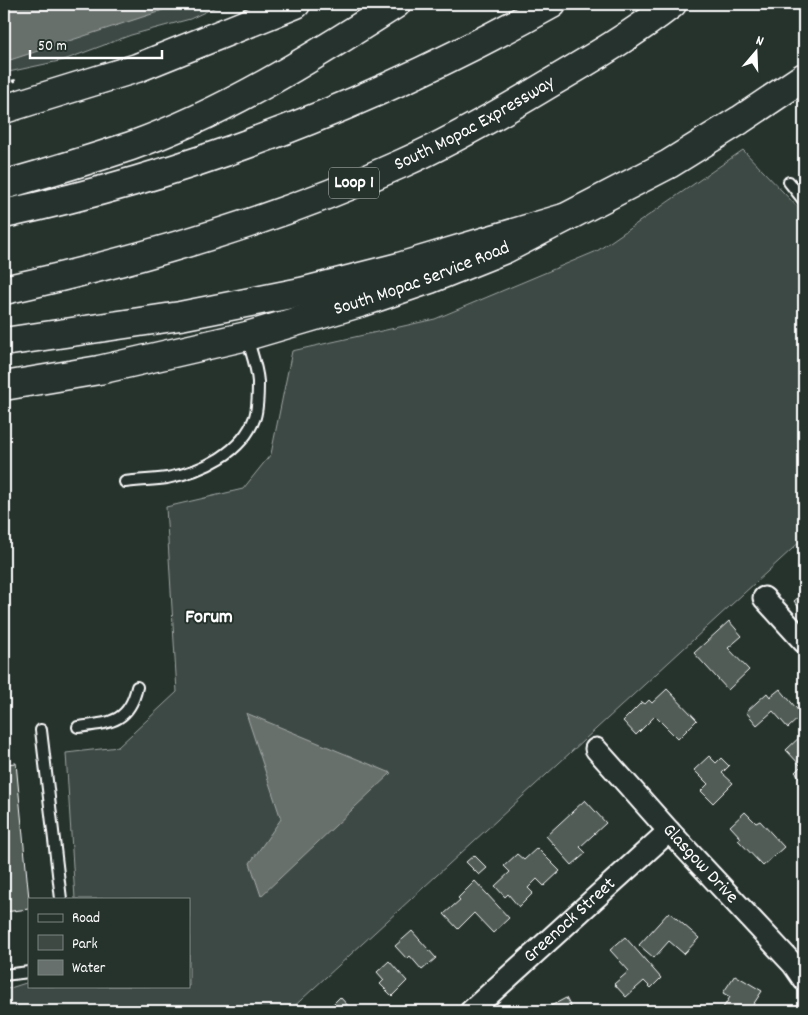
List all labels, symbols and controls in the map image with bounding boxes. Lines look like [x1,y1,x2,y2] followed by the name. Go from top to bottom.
[30,28,162,60] scale bar
[730,28,780,78] north arrow
[753,31,766,52] text: N
[38,36,67,58] text: 50 m
[390,70,560,179] street label: South Mopac Expressway
[329,168,379,198] road number: Loop 1
[331,235,514,323] street label: South Mopac Service Road
[185,604,233,632] district label: Forum
[655,818,744,910] street label: Glasgow Drive
[518,872,622,970] street label: Greenock Street
[28,898,190,988] legend
[72,908,100,930] text: Road
[72,934,98,956] text: Park
[72,958,106,980] text: Water

